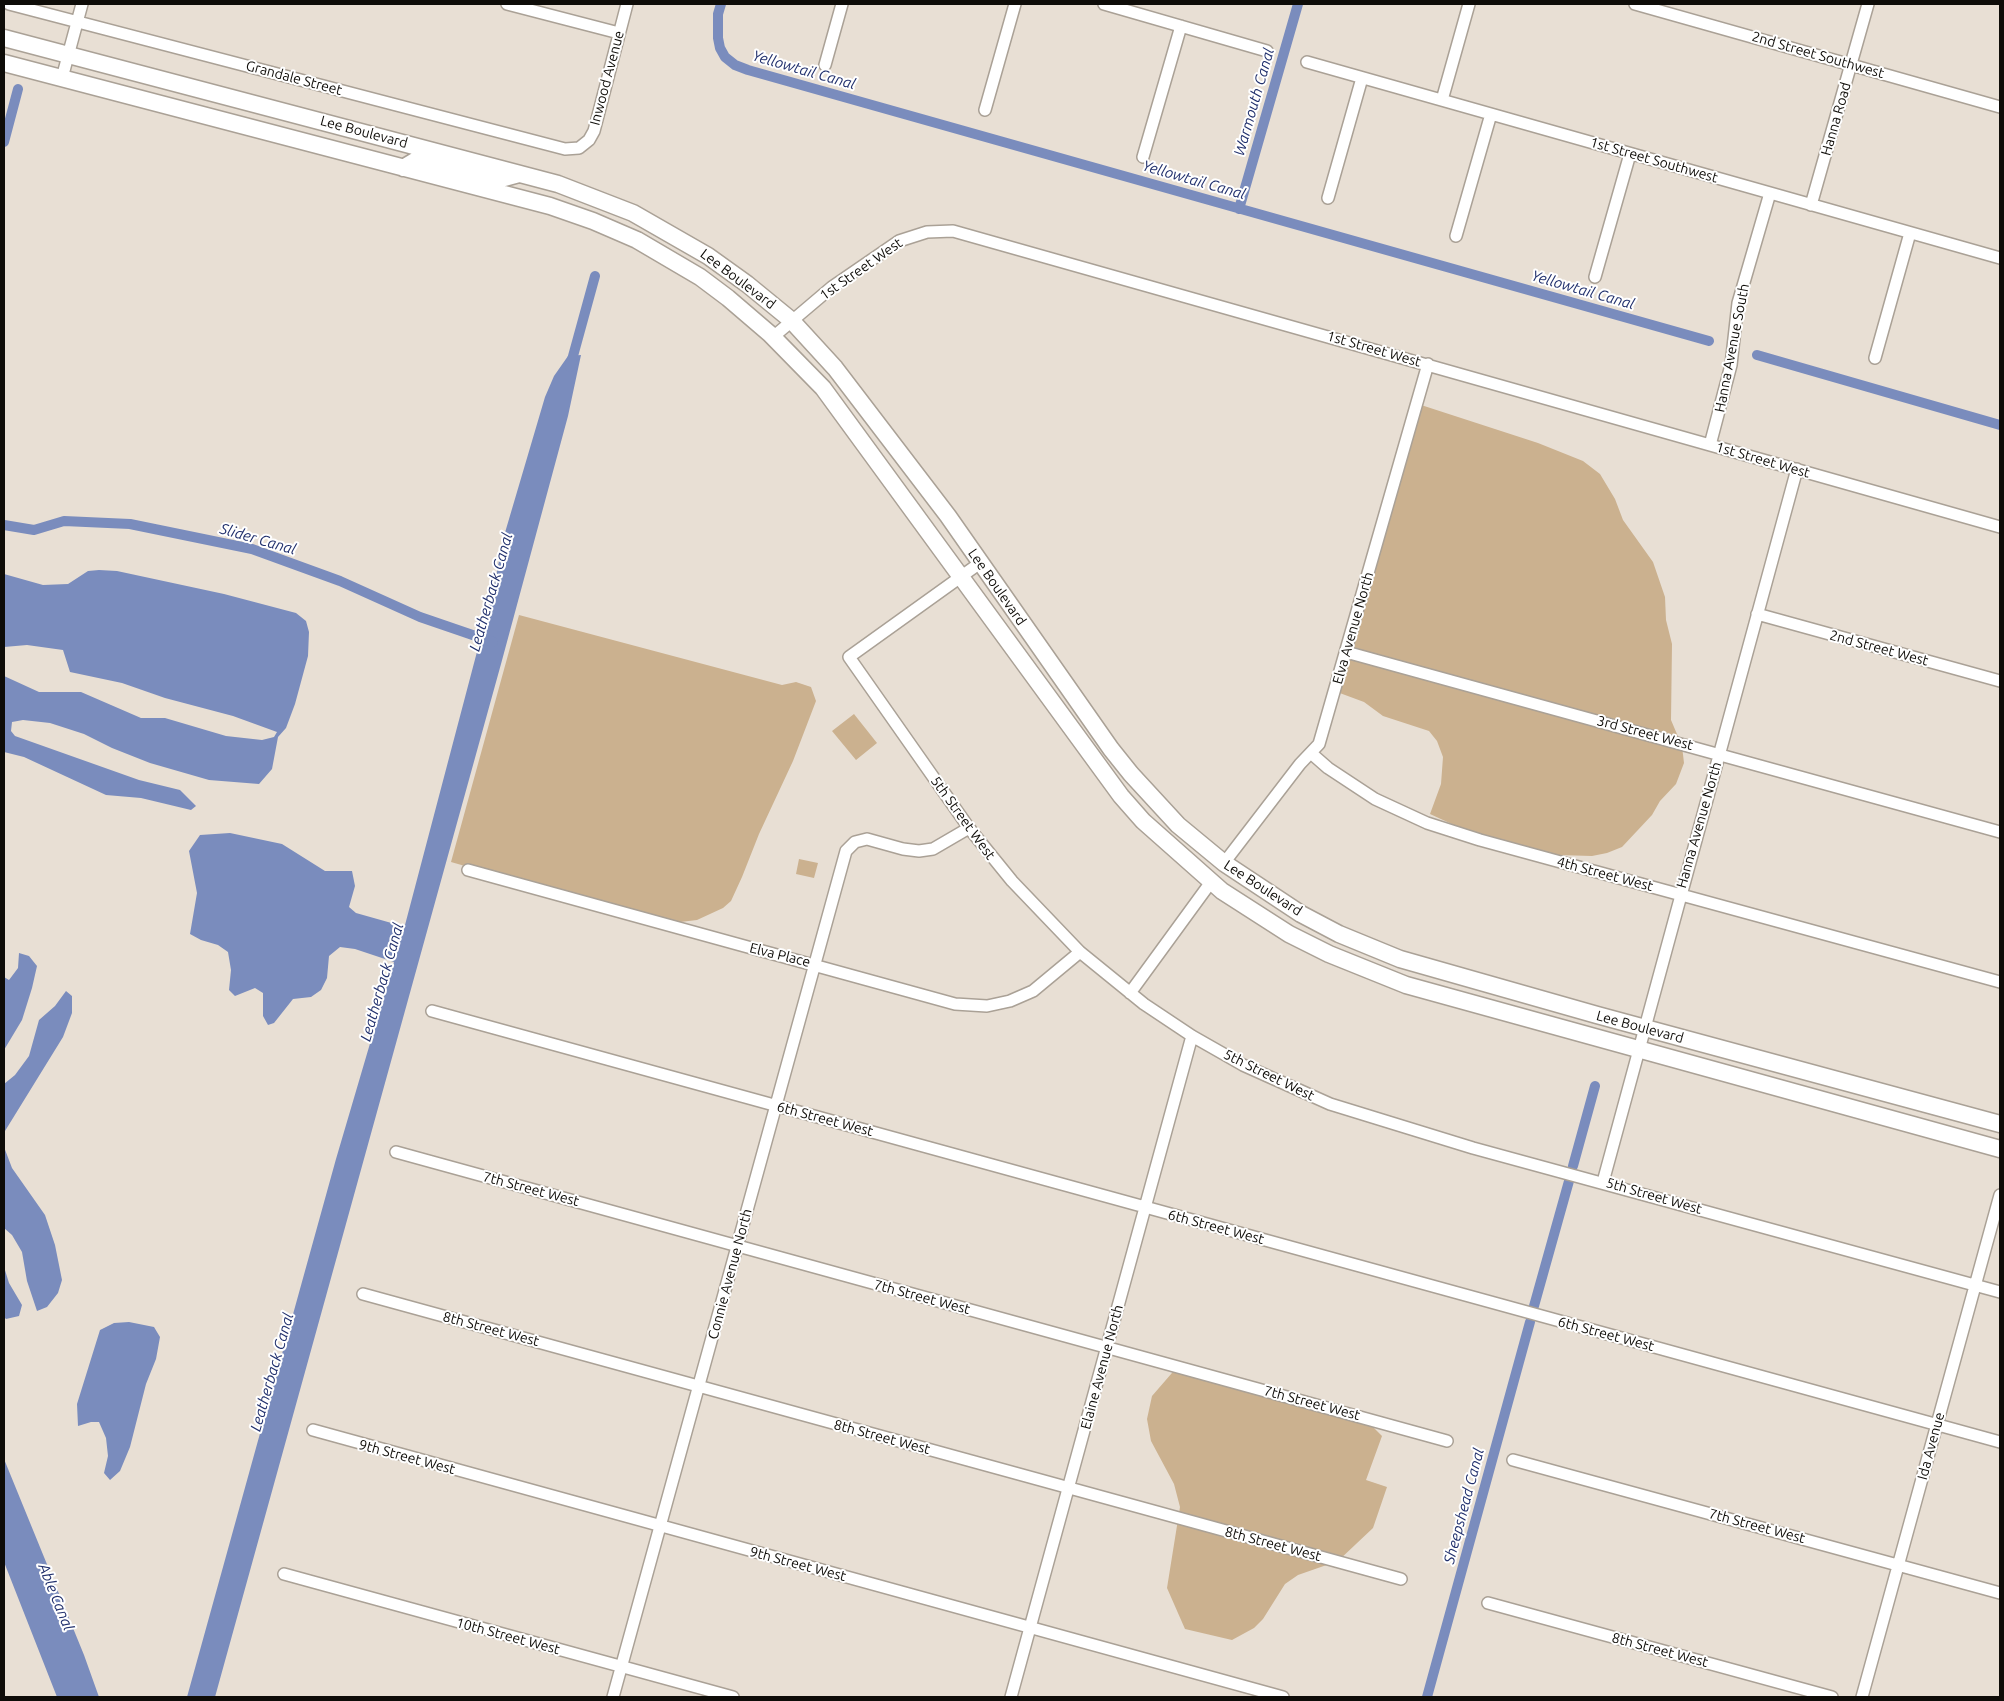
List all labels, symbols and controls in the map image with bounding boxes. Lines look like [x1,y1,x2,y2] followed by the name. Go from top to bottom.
[1750,28,1886,82] street label: 2nd Street Southwest
[586,29,628,127] street label: Inwood Avenue
[1230,46,1278,158] water label: Warmouth Canal
[750,47,858,93] water label: Yellowtail Canal
[244,57,344,99] street label: Grandale Street
[1818,80,1854,158] street label: Hanna Road
[318,112,410,152] street label: Lee Boulevard
[1588,134,1720,186] street label: 1st Street Southwest
[1140,157,1248,203] water label: Yellowtail Canal
[816,234,906,304] street label: 1st Street West
[697,245,779,313] street label: Lee Boulevard
[1529,267,1637,313] water label: Yellowtail Canal
[1711,282,1753,414] street label: Hanna Avenue South
[1325,328,1423,370] street label: 1st Street West
[1714,439,1812,481] street label: 1st Street West
[218,520,298,558] water label: Slider Canal
[466,531,516,653] water label: Leatherback Canal
[964,545,1030,629] street label: Lee Boulevard
[1329,570,1377,686] street label: Elva Avenue North
[1828,627,1930,669] street label: 2nd Street West
[1595,712,1695,754] street label: 3rd Street West
[1673,760,1725,890] street label: Hanna Avenue North
[927,773,999,863] street label: 5th Street West
[1555,853,1655,895] street label: 4th Street West
[1221,857,1305,919] street label: Lee Boulevard
[357,921,407,1043] water label: Leatherback Canal
[748,939,812,971] street label: Elva Place
[1594,1007,1686,1047] street label: Lee Boulevard
[1221,1046,1317,1104] street label: 5th Street West
[775,1098,875,1140] street label: 6th Street West
[481,1168,581,1210] street label: 7th Street West
[1604,1174,1704,1218] street label: 5th Street West
[1166,1206,1266,1248] street label: 6th Street West
[704,1207,756,1341] street label: Connie Avenue North
[872,1276,972,1318] street label: 7th Street West
[1077,1303,1127,1431] street label: Elaine Avenue North
[441,1308,541,1350] street label: 8th Street West
[247,1311,297,1433] water label: Leatherback Canal
[1556,1313,1656,1355] street label: 6th Street West
[1262,1382,1362,1424] street label: 7th Street West
[1914,1410,1948,1482] street label: Ida Avenue
[832,1416,932,1458] street label: 8th Street West
[357,1436,457,1478] street label: 9th Street West
[1440,1446,1488,1566] water label: Sheepshead Canal
[1707,1505,1807,1547] street label: 7th Street West
[1223,1523,1323,1565] street label: 8th Street West
[748,1543,848,1585] street label: 9th Street West
[34,1561,78,1633] water label: Able Canal
[454,1614,562,1658] street label: 10th Street West
[1610,1629,1710,1671] street label: 8th Street West

